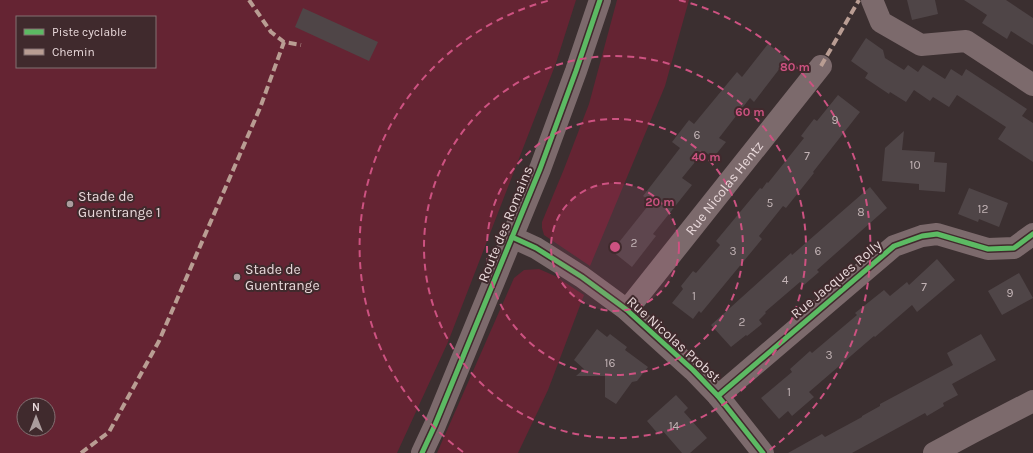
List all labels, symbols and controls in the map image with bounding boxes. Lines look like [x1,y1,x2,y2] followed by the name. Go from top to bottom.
[16,16,156,68] legend
[52,25,127,39] text: Piste cyclable
[52,45,95,59] text: Chemin
[780,60,810,74] text: 80 m
[735,105,765,119] text: 60 m
[832,113,839,127] house number: 9
[694,128,701,142] house number: 6
[682,138,767,239] street label: Rue Nicolas Hentz
[804,149,810,163] house number: 7
[691,150,721,164] text: 40 m
[909,158,921,172] house number: 10
[474,164,537,285] street label: Route des Romains
[78,188,161,221] place label: Stade de Guentrange 1
[645,195,675,209] text: 20 m
[767,196,774,210] house number: 5
[65,199,75,209] marker: Stade de Guentrange 1
[978,202,989,216] house number: 12
[857,205,865,219] house number: 8
[631,236,638,250] house number: 2
[787,236,886,322] street label: Rue Jacques Rolly
[608,240,622,254] centre of rings
[729,244,737,258] house number: 3
[815,244,822,258] house number: 6
[245,261,320,294] place label: Stade de Guentrange
[232,272,242,282] marker: Stade de Guentrange
[782,273,789,287] house number: 4
[921,280,927,294] house number: 7
[1007,286,1014,300] house number: 9
[692,289,696,303] house number: 1
[623,293,724,386] street label: Rue Nicolas Probst
[739,315,746,329] house number: 2
[825,348,833,362] house number: 3
[605,356,616,370] house number: 16
[787,385,791,399] house number: 1
[16,397,56,437] north arrow
[32,401,40,414] text: N
[669,419,680,433] house number: 14

